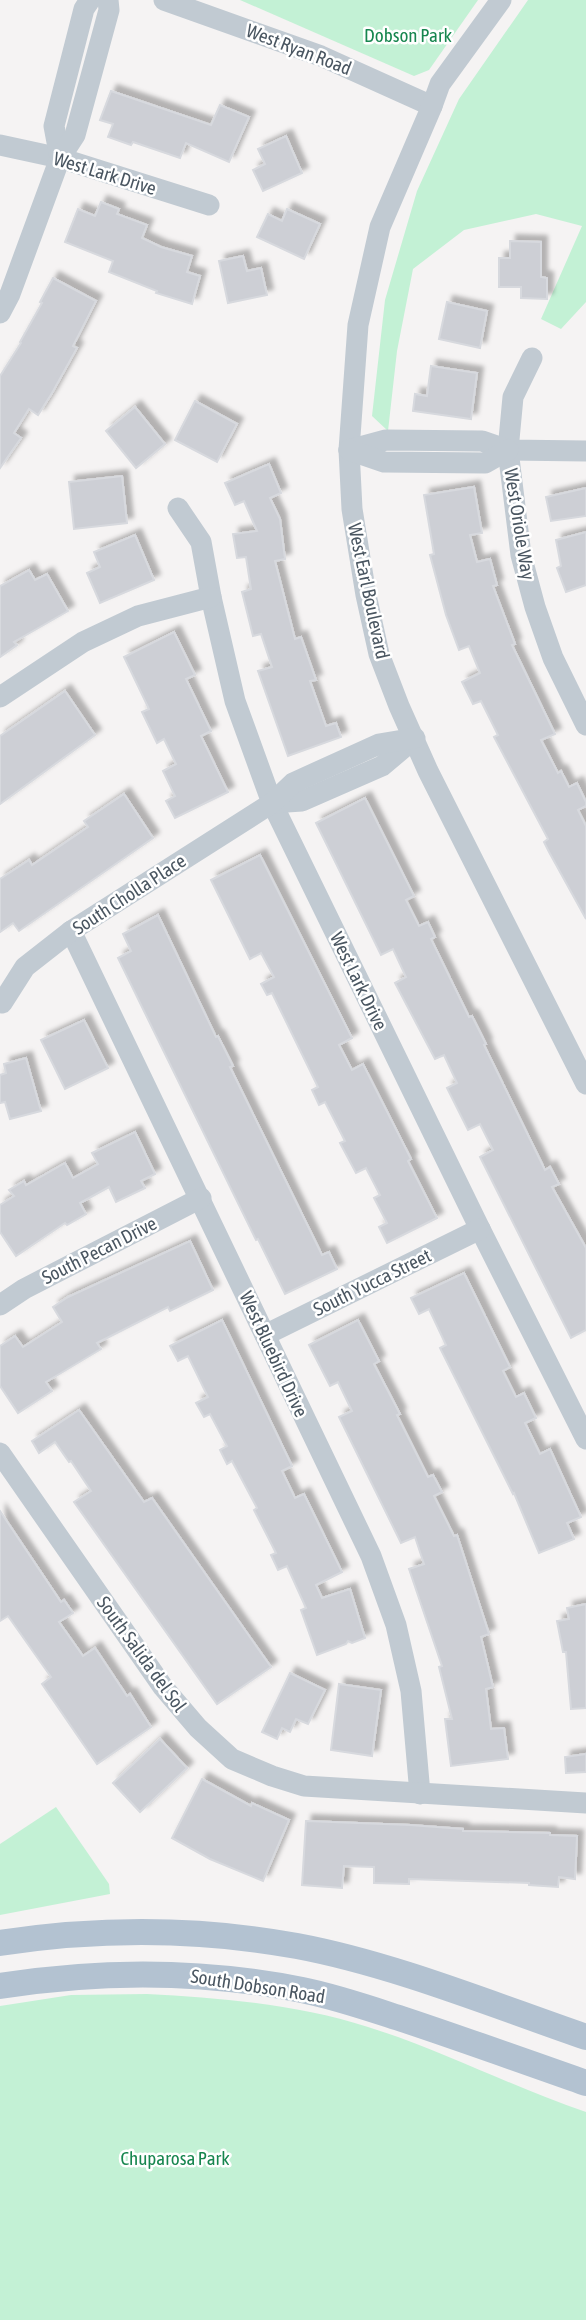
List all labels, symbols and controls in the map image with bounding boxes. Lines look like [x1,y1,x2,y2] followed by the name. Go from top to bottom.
[243,19,355,79] street label: West Ryan Road
[364,24,453,46] park label: Dobson Park
[51,147,159,199] street label: West Lark Drive
[500,467,540,581] street label: West Oriole Way
[344,521,394,661] street label: West Earl Boulevard
[68,849,190,939] street label: South Cholla Place
[326,928,392,1034] street label: West Lark Drive
[38,1212,160,1288] street label: South Pecan Drive
[310,1244,434,1320] street label: South Yucca Street
[235,1288,313,1420] street label: West Bluebird Drive
[93,1592,191,1716] street label: South Salida del Sol
[189,1965,327,2007] street label: South Dobson Road
[120,2147,230,2169] park label: Chuparosa Park

